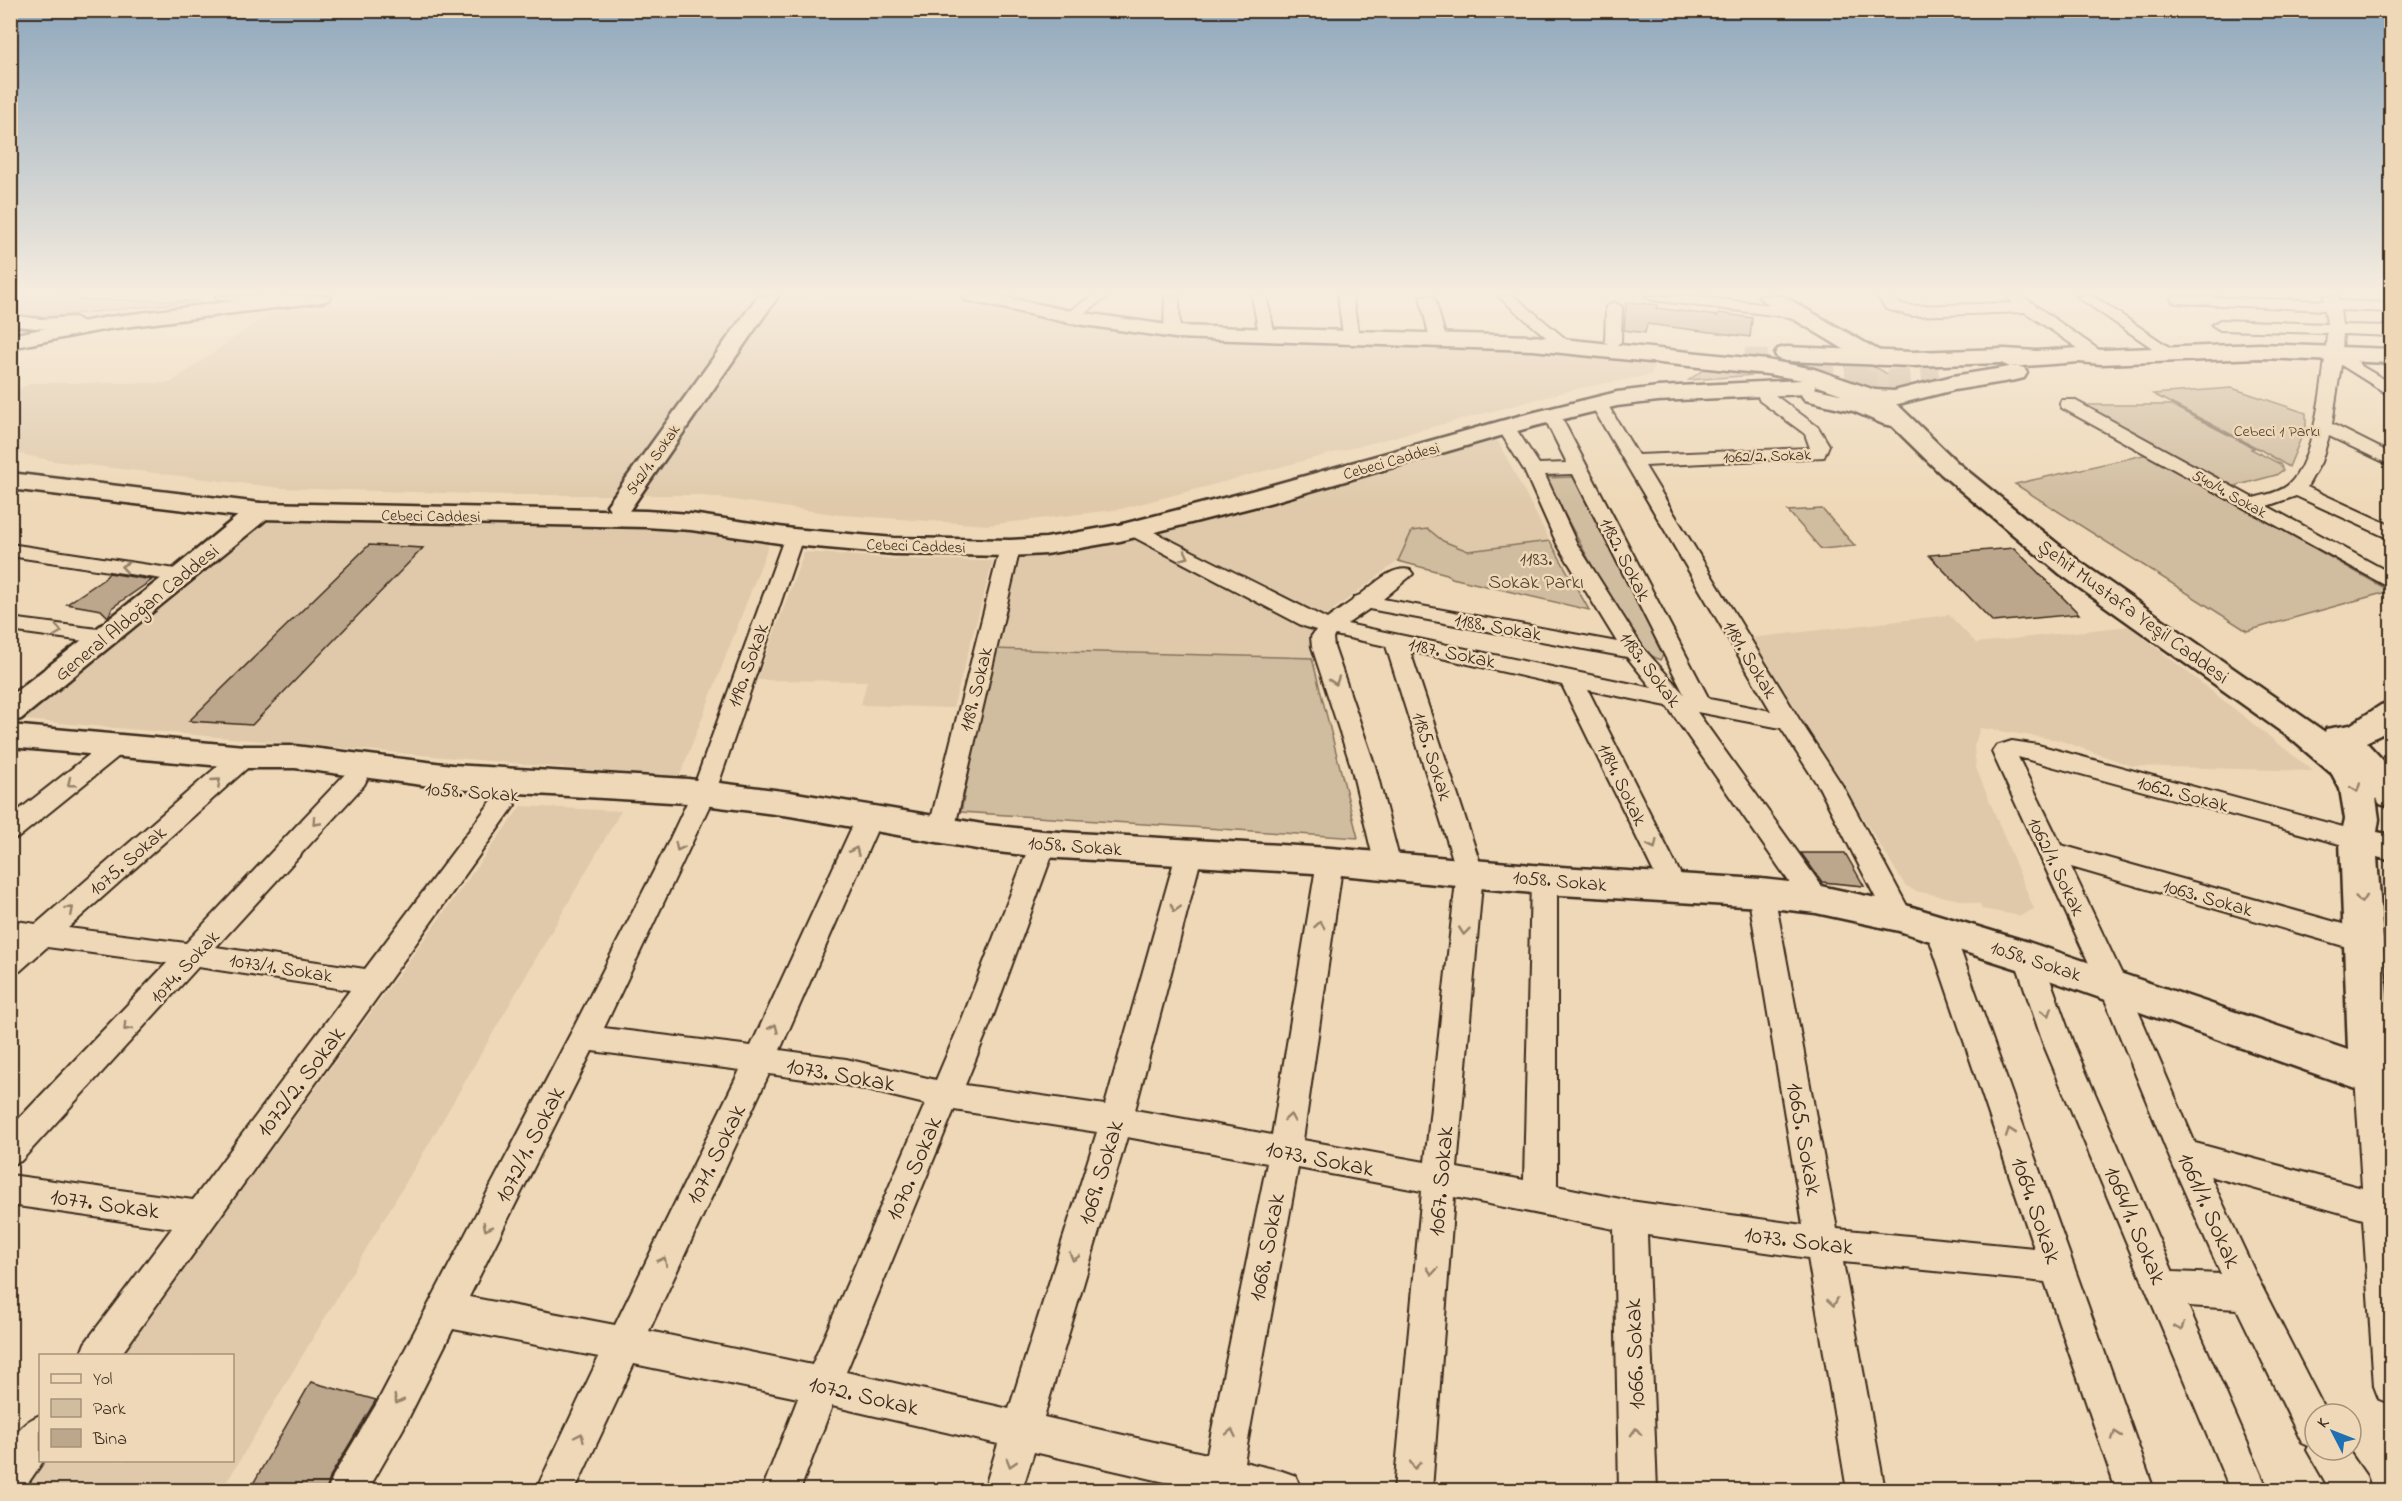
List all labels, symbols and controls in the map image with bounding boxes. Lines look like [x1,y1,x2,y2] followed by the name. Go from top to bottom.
[620,419,687,501] street label: 542/1. Sokak
[2234,420,2320,444] park label: Cebeci 1 Parkı
[1341,437,1443,487] street label: Cebeci Caddesi
[1723,443,1812,471] street label: 1062/2. Sokak
[2187,464,2272,526] street label: 540/4. Sokak
[381,504,481,530] street label: Cebeci Caddesi
[1590,513,1657,607] street label: 1182. Sokak
[866,533,966,561] street label: Cebeci Caddesi
[2031,534,2234,692] street label: Şehit Mustafa Yeşil Caddesi
[49,538,227,690] street label: General Aldoğan Caddesi
[1488,546,1584,598] park label: 1183. Sokak Parkı
[1178,549,1189,560] one-way arrow
[120,562,129,574] one-way arrow
[1452,607,1544,650] street label: 1188. Sokak
[1714,616,1784,705] street label: 1181. Sokak
[721,620,778,712] street label: 1190. Sokak
[54,624,63,636] one-way arrow
[1611,626,1687,715] street label: 1183. Sokak
[1405,631,1498,678] street label: 1187. Sokak
[953,644,1002,735] street label: 1189. Sokak
[1327,675,1340,686] one-way arrow
[1403,709,1459,805] street label: 1185. Sokak
[1588,739,1653,831] street label: 1184. Sokak
[2133,769,2232,822] street label: 1062. Sokak
[66,775,77,786] one-way arrow
[424,776,520,811] street label: 1058. Sokak
[210,778,221,789] one-way arrow
[2348,782,2361,793] one-way arrow
[2018,813,2091,921] street label: 1062/1. Sokak
[312,816,323,826] one-way arrow
[83,820,174,904] street label: 1075. Sokak
[1027,830,1123,865] street label: 1058. Sokak
[1646,838,1658,849] one-way arrow
[674,840,686,851] one-way arrow
[847,846,859,857] one-way arrow
[1512,864,1608,901] street label: 1058. Sokak
[2159,873,2256,926] street label: 1063. Sokak
[2355,894,2368,903] one-way arrow
[1169,903,1182,913] one-way arrow
[63,906,74,917] one-way arrow
[1313,920,1326,930] one-way arrow
[144,924,228,1011] street label: 1074. Sokak
[1458,926,1471,935] one-way arrow
[1986,934,2085,991] street label: 1058. Sokak
[227,947,335,992] street label: 1073/1. Sokak
[2040,1006,2053,1017] one-way arrow
[249,1019,356,1145] street label: 1072/2. Sokak
[123,1021,134,1031] one-way arrow
[767,1024,779,1035] one-way arrow
[783,1050,898,1103] street label: 1073. Sokak
[487,1080,576,1210] street label: 1072/1. Sokak
[1775,1080,1830,1199] street label: 1065. Sokak
[678,1099,757,1211] street label: 1071. Sokak
[878,1111,953,1227] street label: 1070. Sokak
[1283,1113,1295,1122] one-way arrow
[1070,1116,1135,1229] street label: 1069. Sokak
[1420,1124,1465,1238] street label: 1067. Sokak
[2005,1127,2018,1138] one-way arrow
[1262,1133,1377,1188] street label: 1073. Sokak
[2167,1148,2249,1275] street label: 1061/1. Sokak
[2000,1153,2069,1269] street label: 1064. Sokak
[2093,1161,2175,1291] street label: 1064/1. Sokak
[48,1181,162,1231] street label: 1077. Sokak
[1241,1190,1296,1305] street label: 1068. Sokak
[1742,1218,1856,1267] street label: 1073. Sokak
[482,1220,494,1231] one-way arrow
[1069,1251,1081,1262] one-way arrow
[656,1257,668,1268] one-way arrow
[1426,1266,1439,1276] one-way arrow
[1617,1297,1656,1410] street label: 1066. Sokak
[1827,1297,1839,1306] one-way arrow
[2173,1321,2185,1332] one-way arrow
[39,1354,234,1462] legend
[93,1367,113,1393] text: Yol
[805,1368,922,1427] street label: 1072. Sokak
[393,1394,405,1405] one-way arrow
[93,1397,126,1423] text: Park
[2303,1402,2363,1462] north arrow
[2312,1411,2336,1434] text: K
[92,1427,127,1453] text: Bina
[1224,1428,1237,1438] one-way arrow
[1630,1428,1642,1437] one-way arrow
[2110,1430,2123,1441] one-way arrow
[572,1433,584,1444] one-way arrow
[1006,1457,1018,1468] one-way arrow
[1409,1461,1422,1470] one-way arrow

